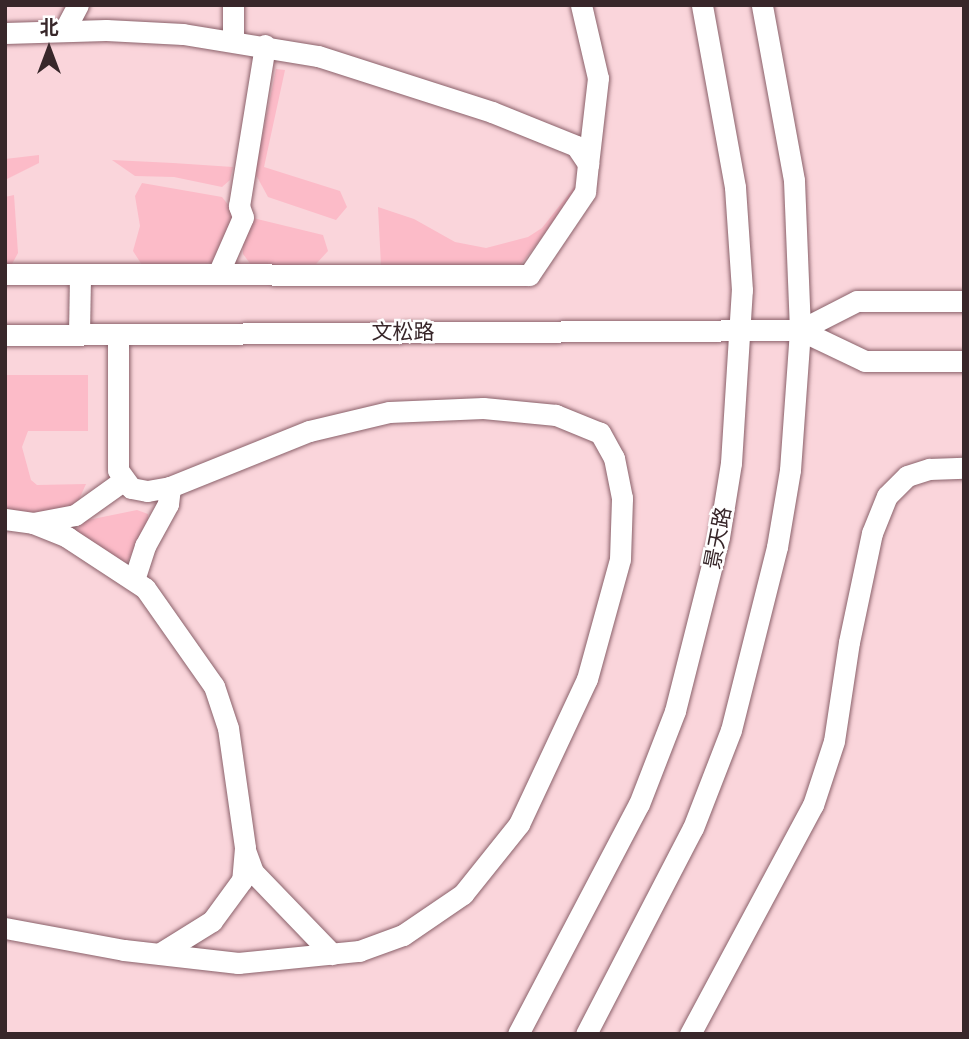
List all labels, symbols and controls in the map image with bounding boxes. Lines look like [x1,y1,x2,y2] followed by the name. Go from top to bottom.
[14,14,84,84] north arrow
[39,17,59,38] text: 北
[372,319,434,345] street label: 文松路
[700,505,736,571] street label: 景天路

